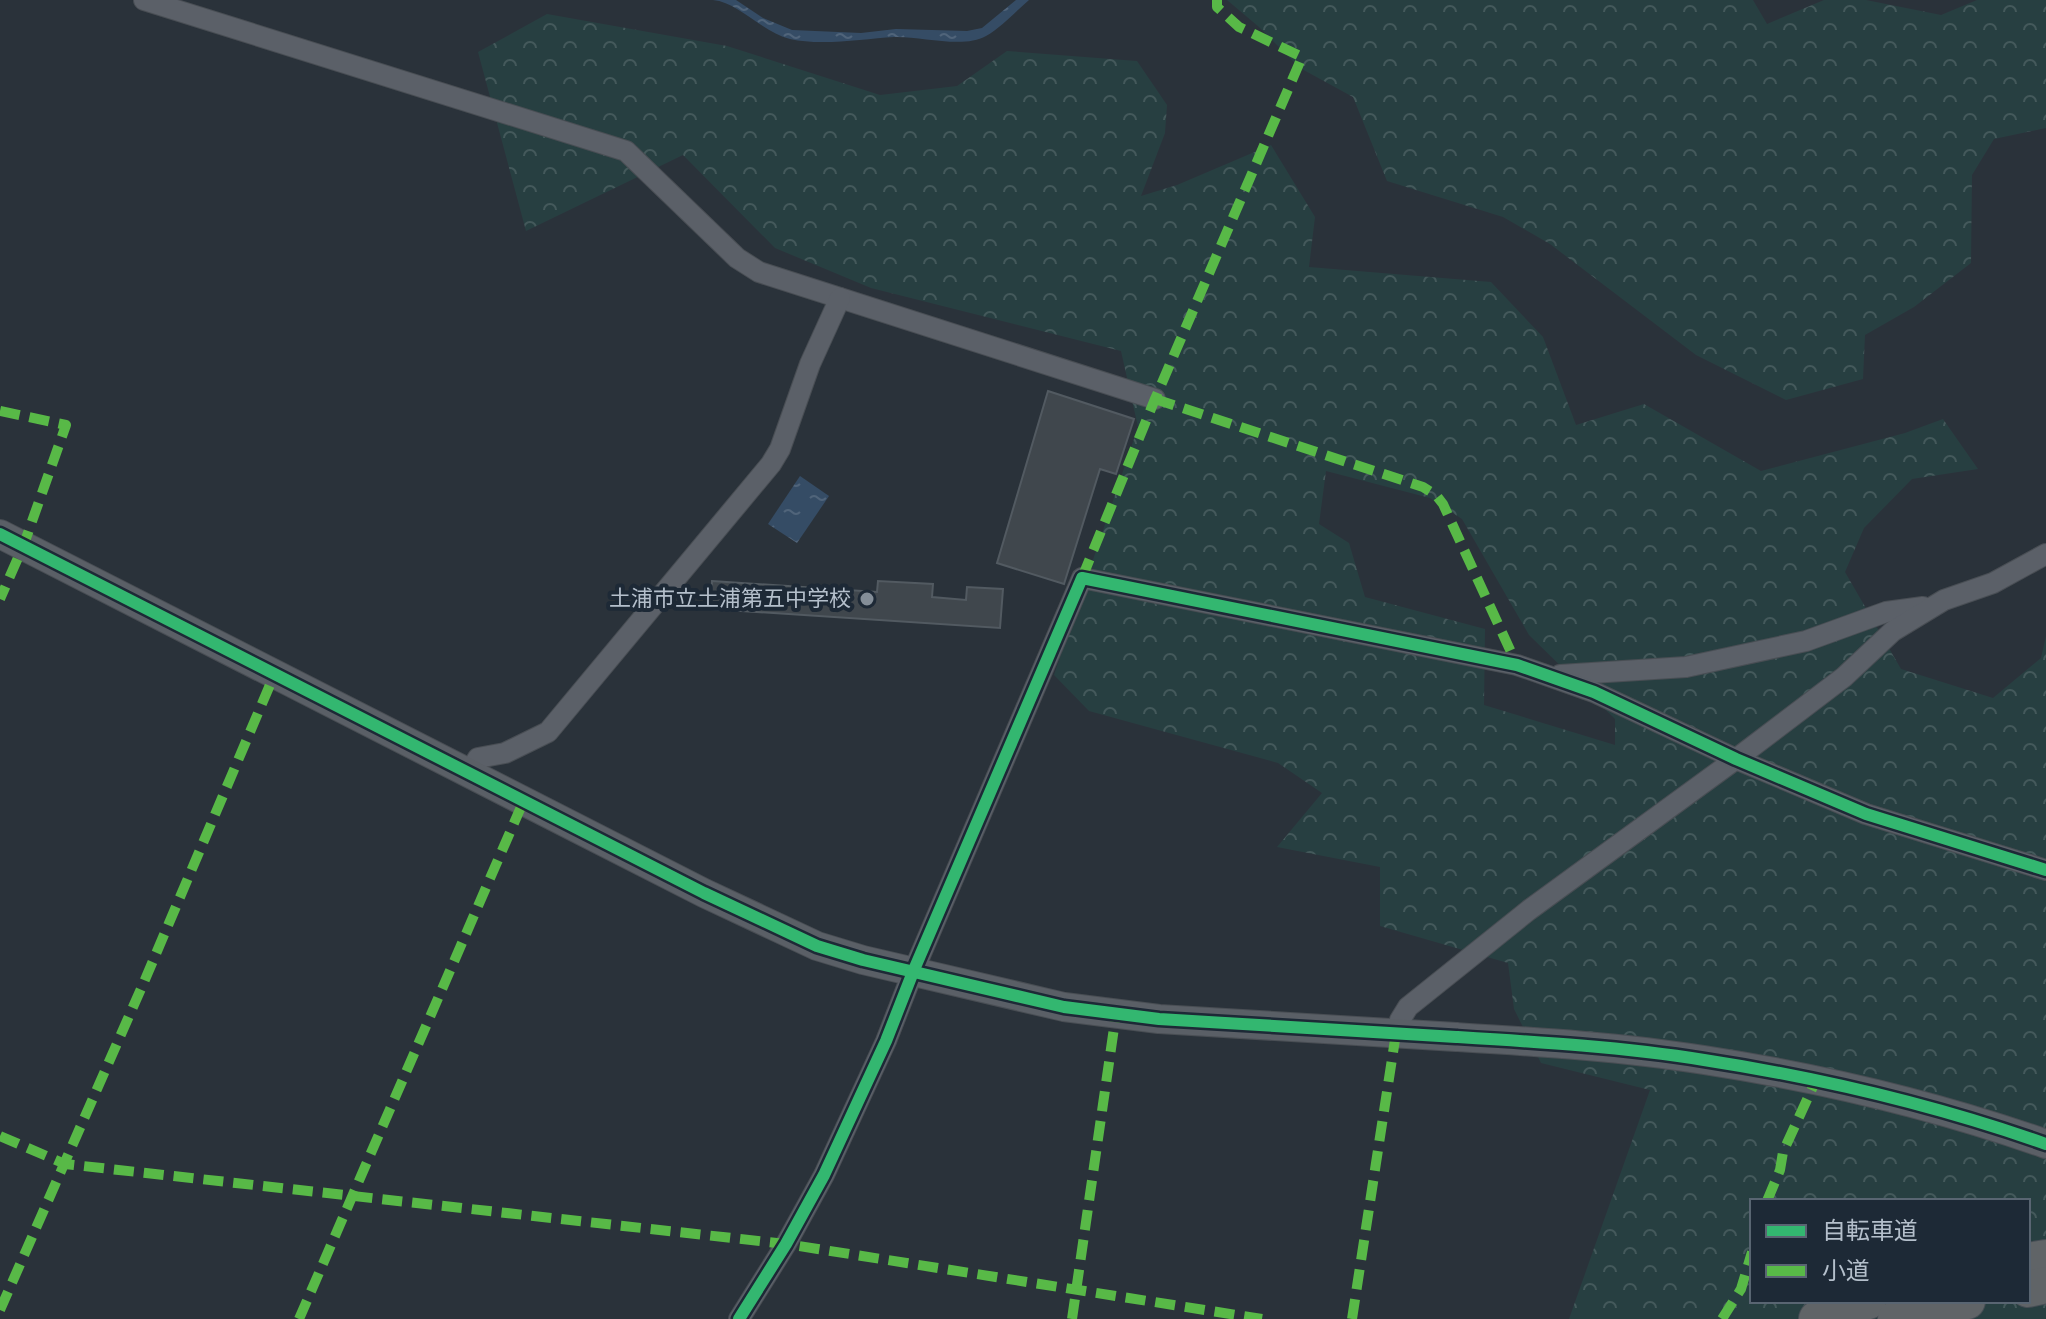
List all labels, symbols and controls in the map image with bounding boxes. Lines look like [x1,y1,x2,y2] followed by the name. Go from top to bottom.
[609,584,851,614] place label: 土浦市立土浦第五中学校
[858,590,876,608] marker: 土浦市立土浦第五中学校
[1750,1199,2030,1303] legend
[1822,1215,1918,1247] text: 自転車道
[1822,1255,1870,1287] text: 小道

